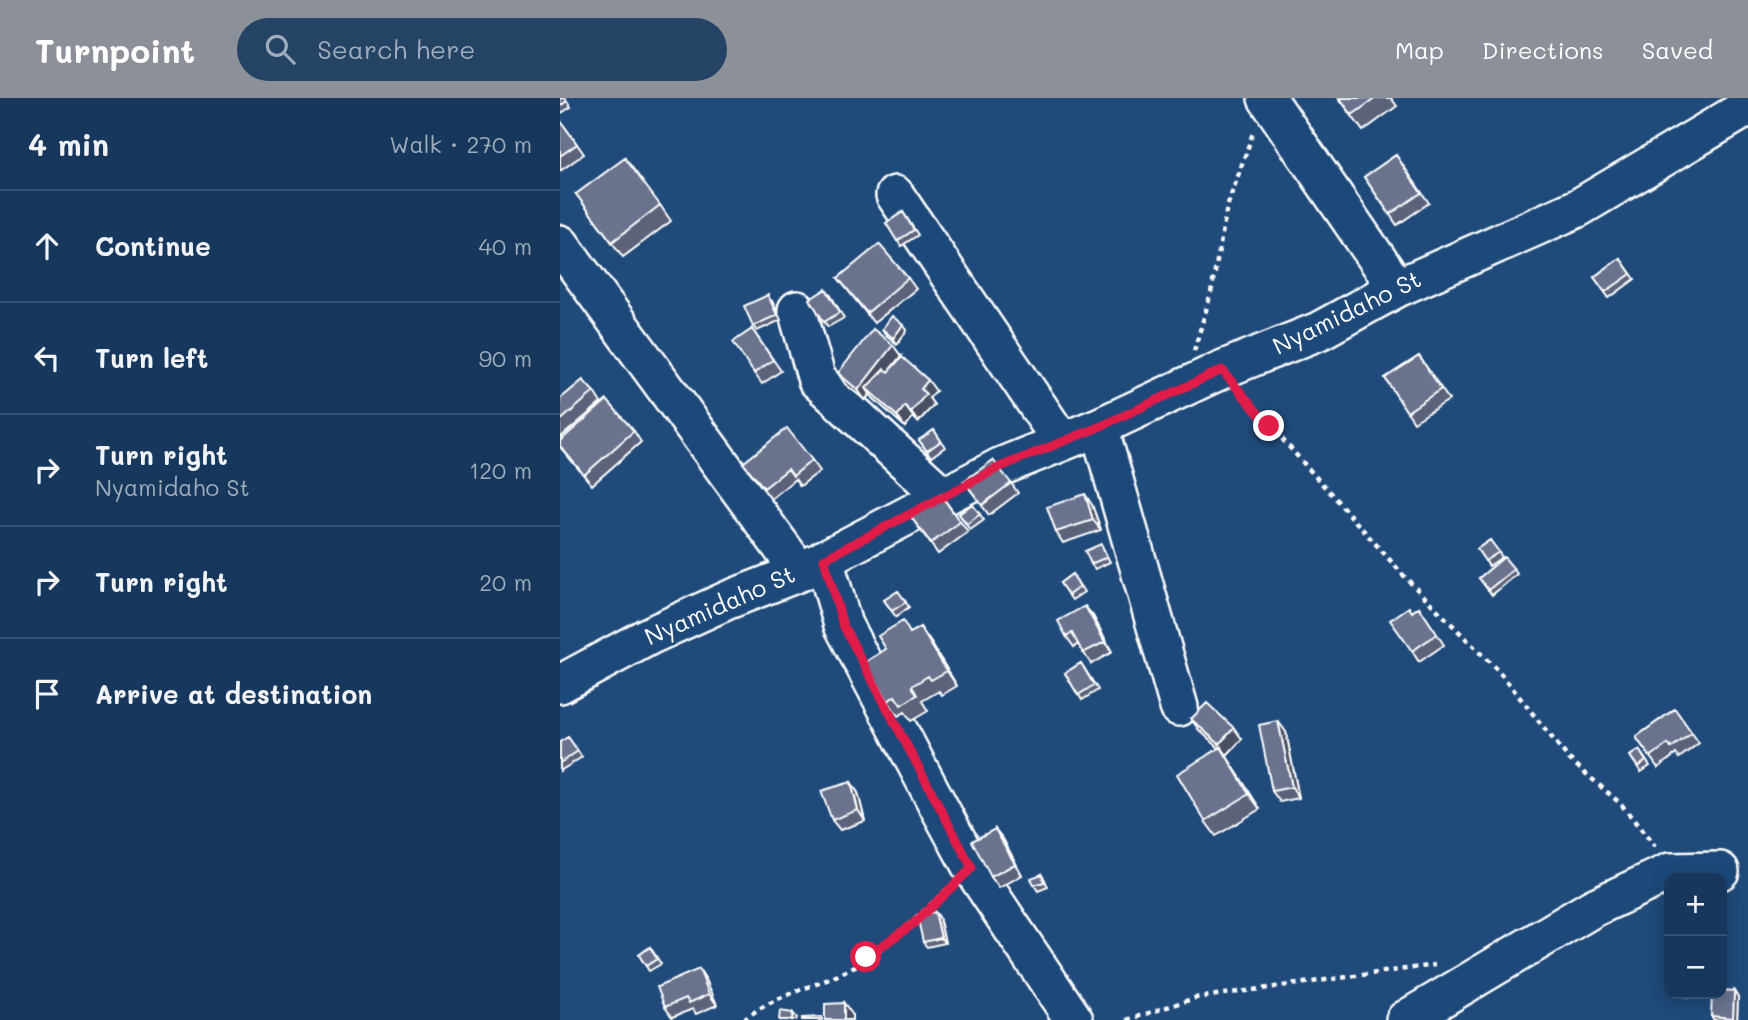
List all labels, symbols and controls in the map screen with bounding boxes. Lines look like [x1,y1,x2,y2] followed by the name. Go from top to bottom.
[237,18,727,81] search box
[35,28,195,71] text: Turnpoint
[261,30,299,68] icon: search
[317,32,475,66] text: Search here
[1395,34,1444,65] text: Map
[1482,34,1604,65] text: Directions
[1642,34,1713,65] text: Saved
[28,124,109,164] text: 4 min
[389,129,532,159] text: Walk · 270 m
[28,227,66,265] icon: ahead
[95,229,211,263] text: Continue
[479,231,532,261] text: 40 m
[1267,262,1426,361] street label: Nyamidaho St
[28,339,66,377] icon: left
[95,341,208,375] text: Turn left
[479,343,532,373] text: 90 m
[1253,410,1284,441] route end
[95,438,228,472] text: Turn right
[28,451,66,489] icon: right
[469,455,532,485] text: 120 m
[95,472,250,502] text: Nyamidaho St
[639,558,799,652] street label: Nyamidaho St
[28,563,66,601] icon: right
[95,565,228,599] text: Turn right
[479,567,532,597] text: 20 m
[28,675,66,713] icon: arrive
[95,677,372,711] text: Arrive at destination
[1664,873,1727,999] map controls
[1664,873,1727,936] button: +
[1664,936,1727,999] button: −
[850,941,881,972] route start

